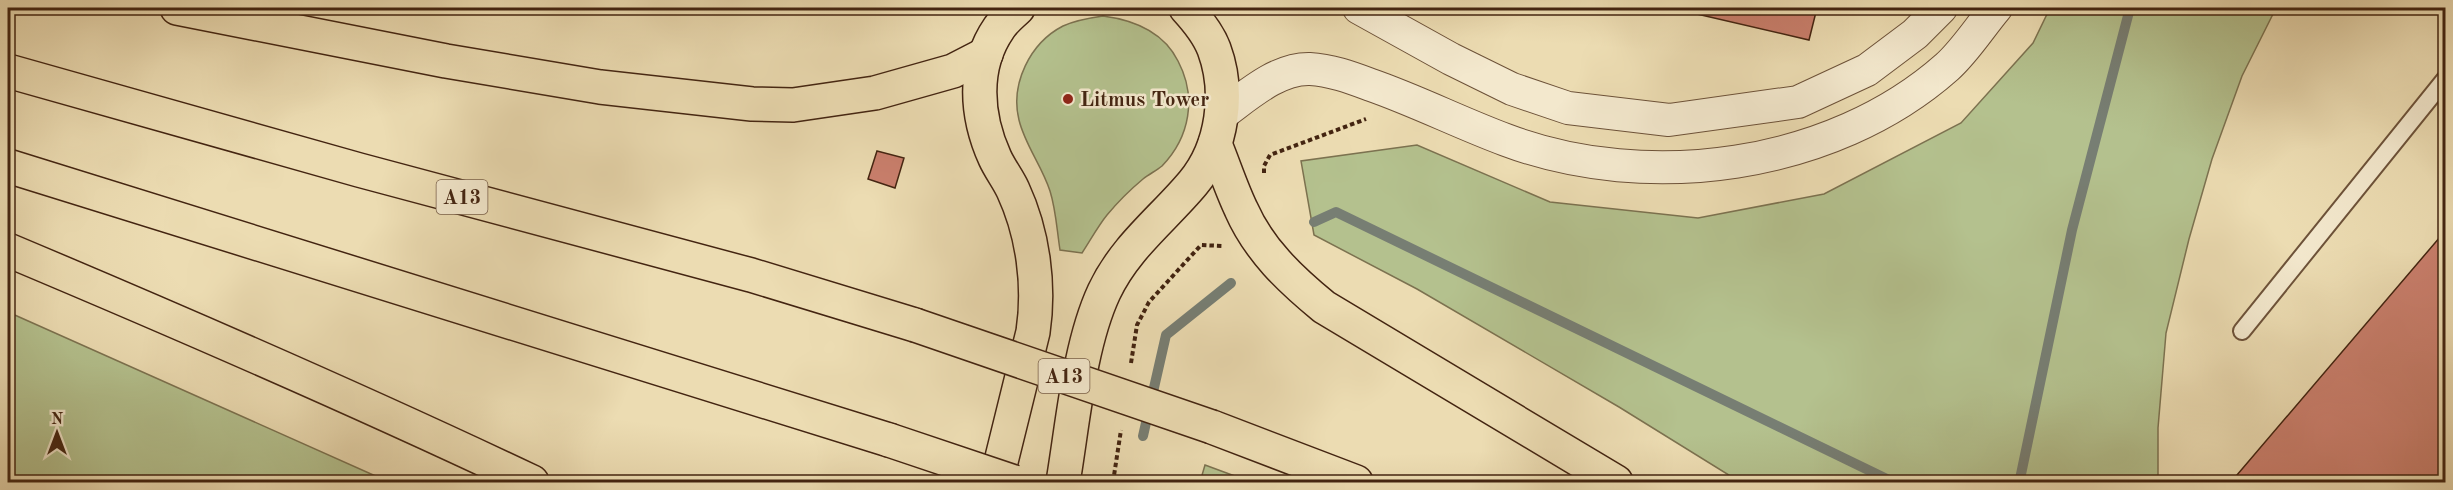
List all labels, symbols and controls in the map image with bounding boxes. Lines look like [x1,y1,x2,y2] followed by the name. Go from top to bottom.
[1080,90,1209,111] place label: Litmus Tower
[1061,92,1075,106] marker: Litmus Tower
[436,180,488,214] road number: A13
[1038,359,1090,393] road number: A13
[27,403,87,463] north arrow
[51,412,64,428] text: N

